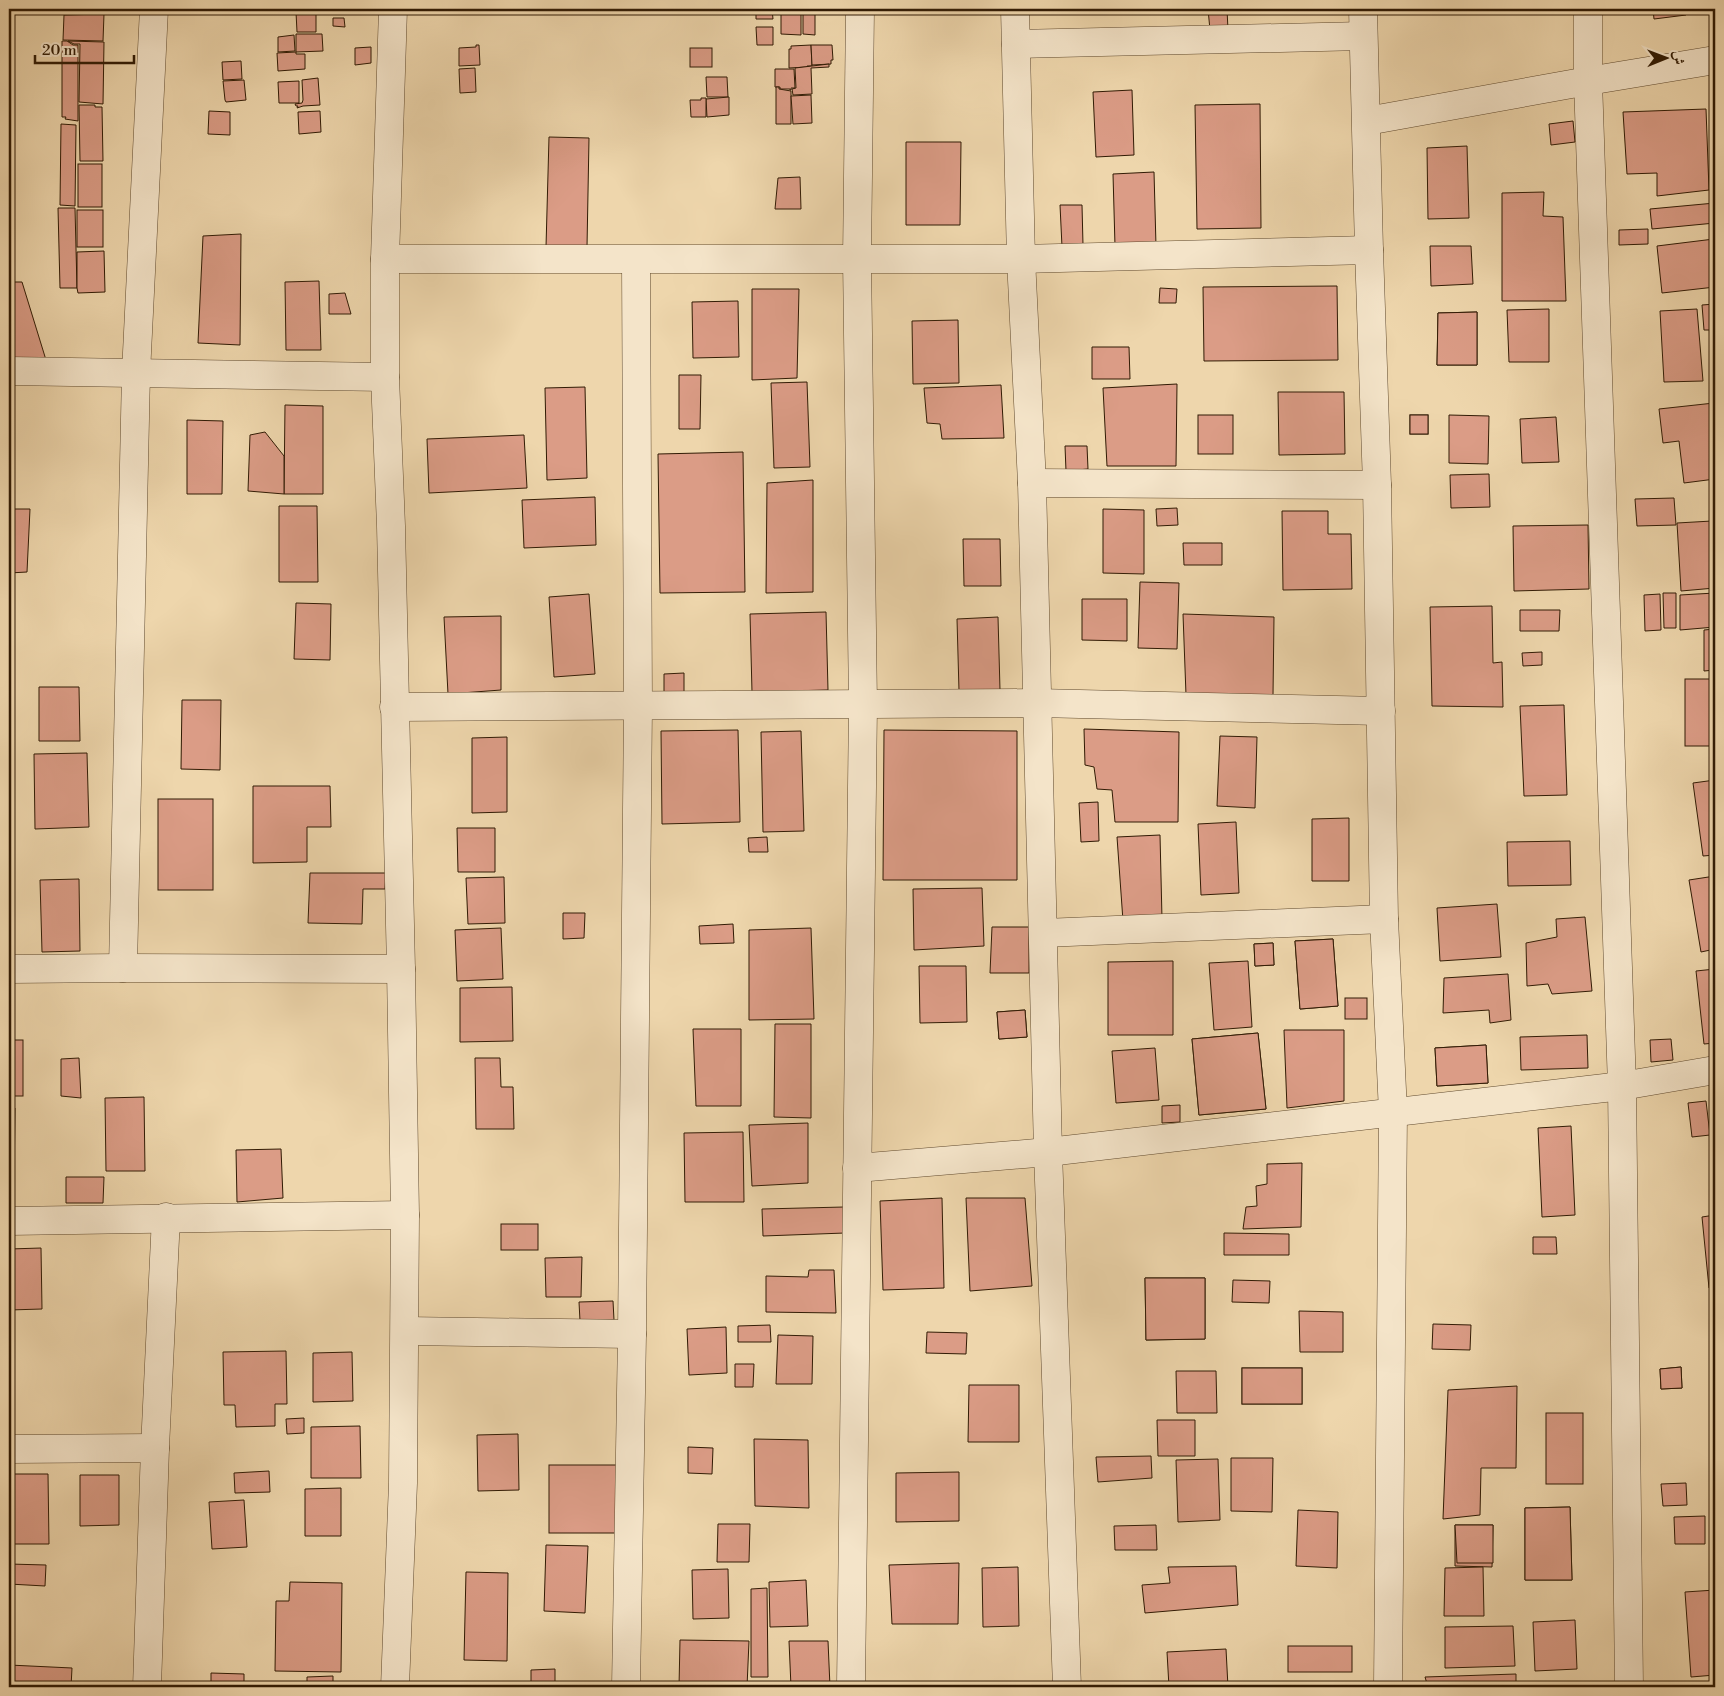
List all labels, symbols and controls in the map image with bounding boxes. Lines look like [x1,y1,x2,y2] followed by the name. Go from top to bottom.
[35,32,134,64] scale bar
[1642,32,1692,82] north arrow
[42,41,77,60] text: 20 m
[1669,51,1687,65] text: ش

